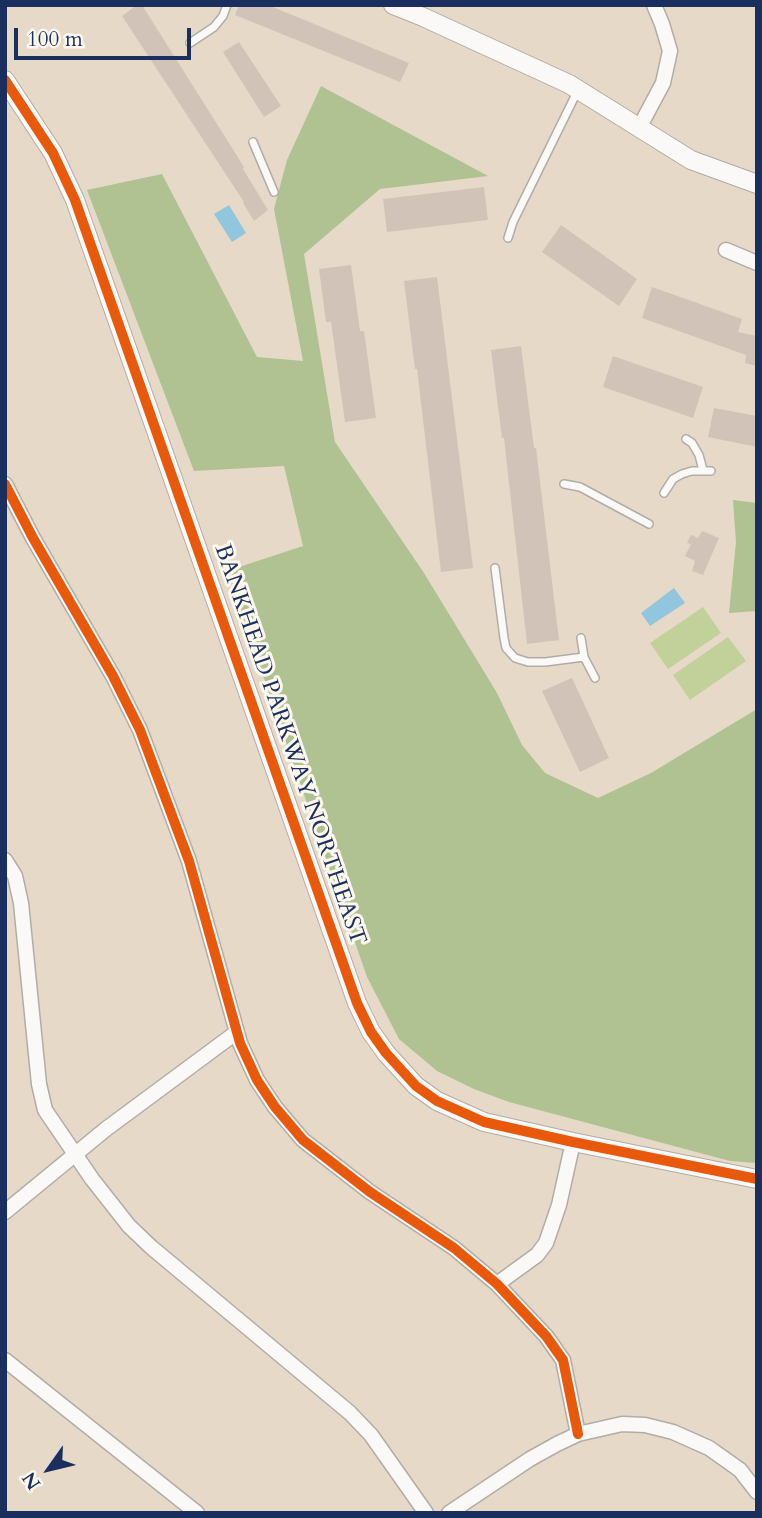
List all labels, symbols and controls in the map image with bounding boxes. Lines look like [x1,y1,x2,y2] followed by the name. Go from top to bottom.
[18,14,194,58] scale bar
[27,25,83,54] text: 100 m
[207,541,371,949] street label: BANKHEAD PARKWAY NORTHEAST
[14,1434,84,1504] north arrow
[16,1467,47,1495] text: N

